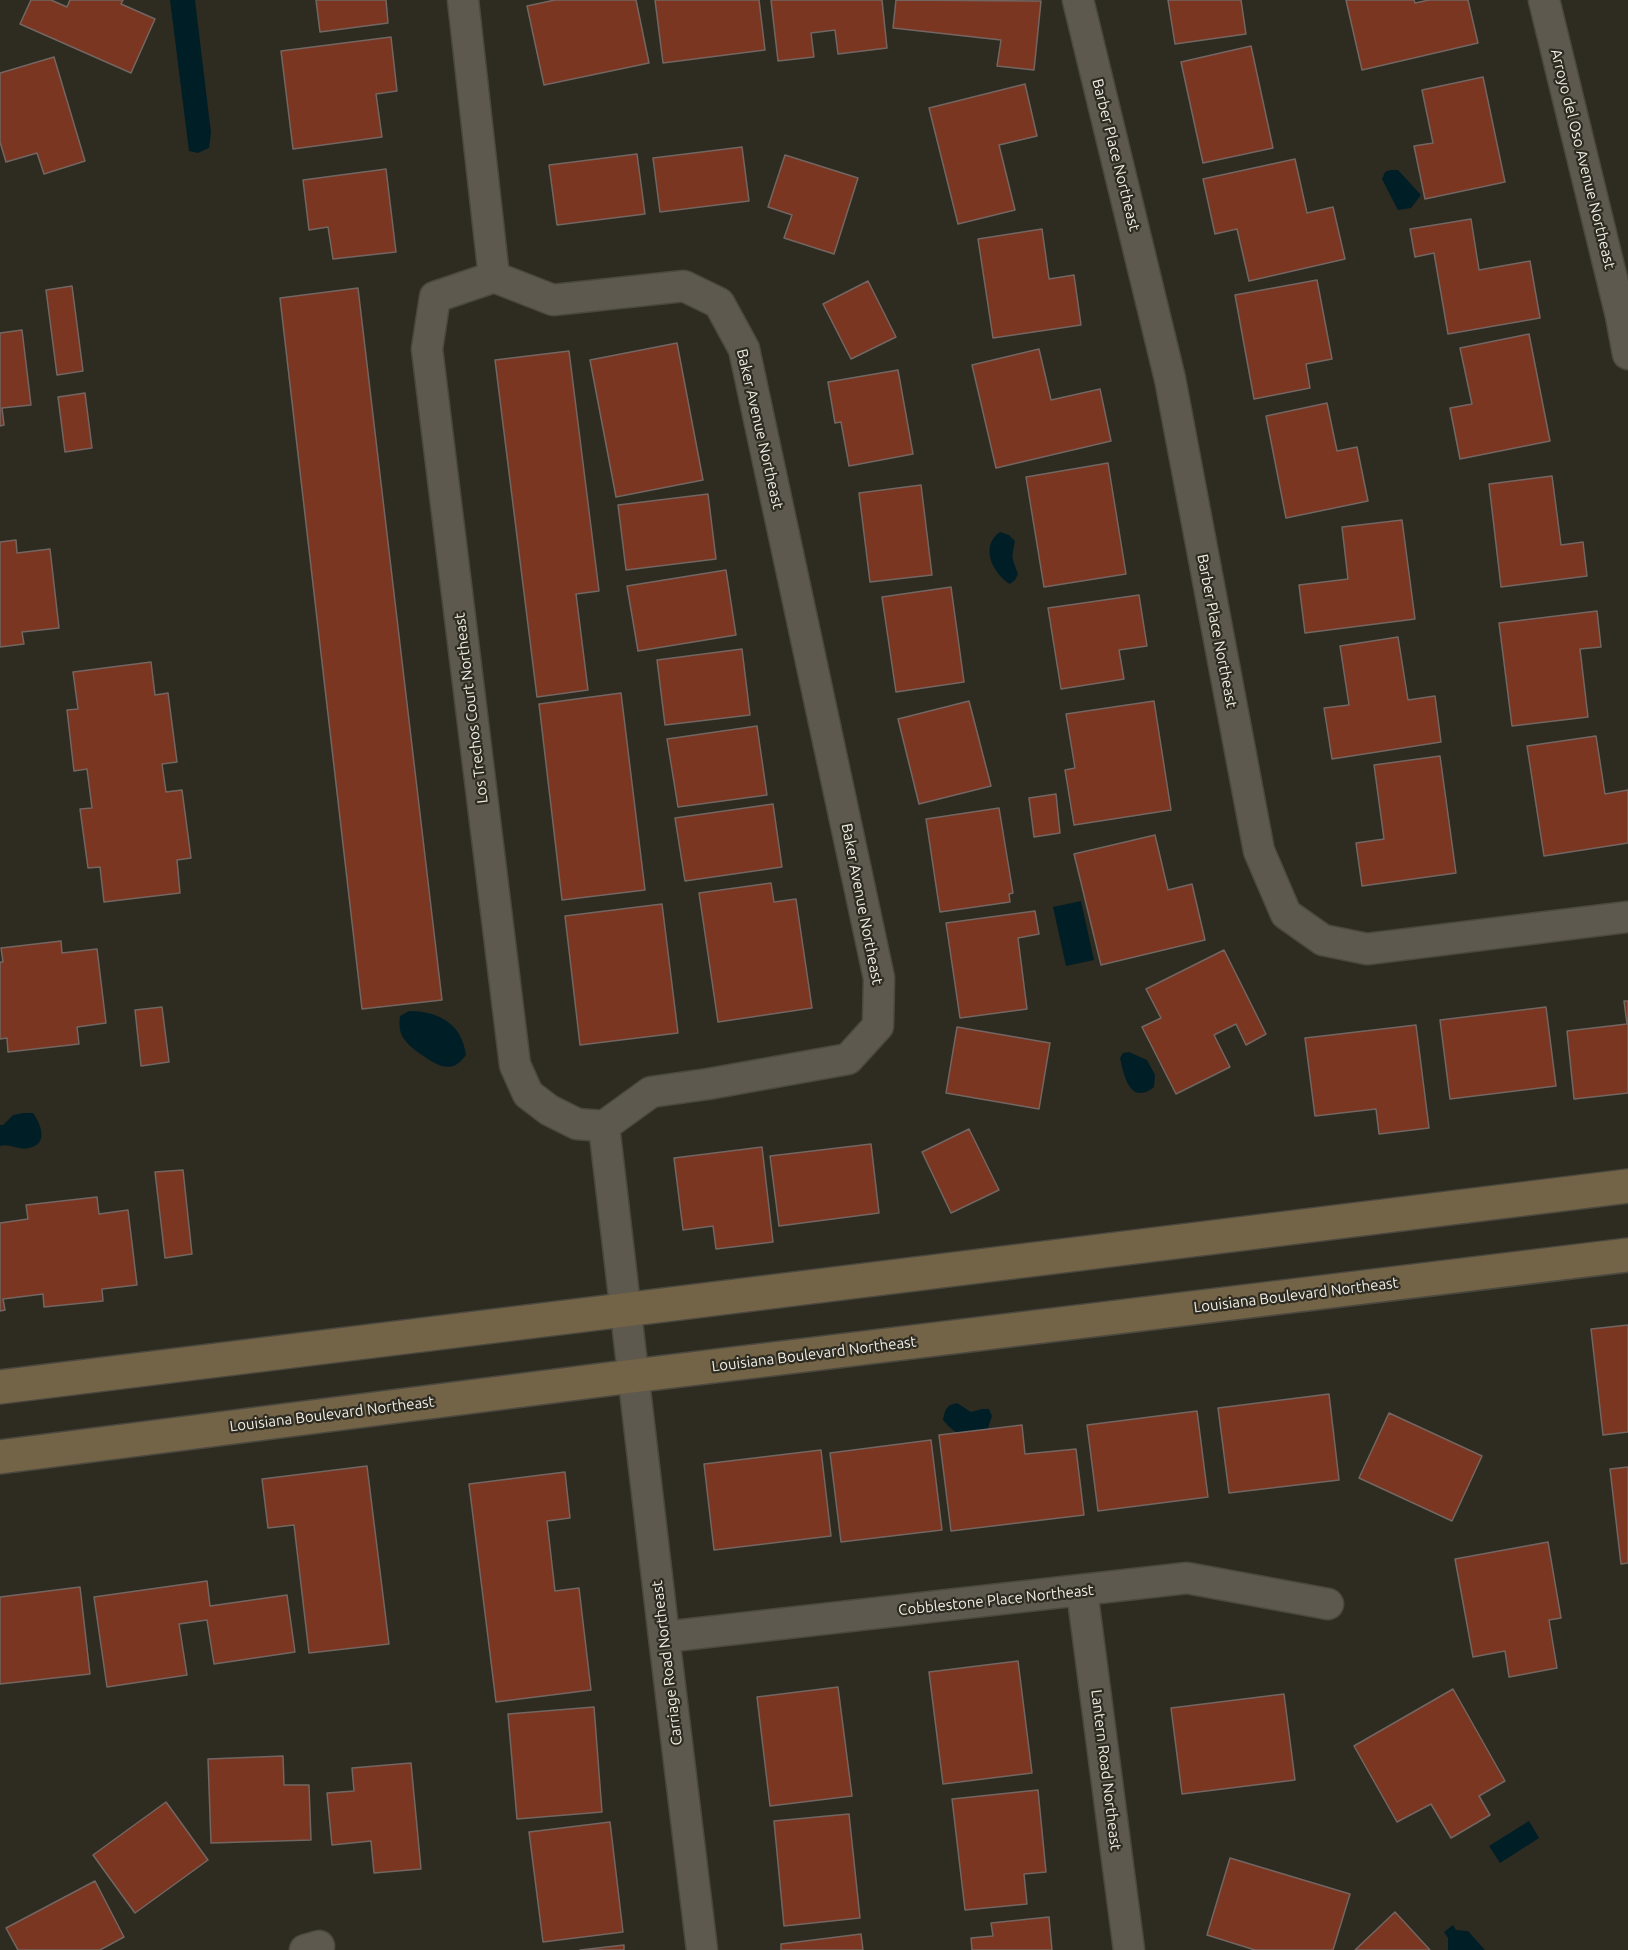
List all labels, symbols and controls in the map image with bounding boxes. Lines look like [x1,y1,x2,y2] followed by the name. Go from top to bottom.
[1547,47,1619,271] street label: Arroyo del Oso Avenue Northeast
[1088,77,1144,233] street label: Barber Place Northeast
[733,347,787,511] street label: Baker Avenue Northeast
[1193,553,1241,709] street label: Barber Place Northeast
[450,612,492,804] street label: Los Trechos Court Northeast
[838,822,886,986] street label: Baker Avenue Northeast
[1193,1274,1399,1316] street label: Louisiana Boulevard Northeast
[711,1333,917,1375] street label: Louisiana Boulevard Northeast
[229,1393,435,1435] street label: Louisiana Boulevard Northeast
[648,1580,686,1746] street label: Carriage Road Northeast
[897,1581,1095,1619] street label: Cobblestone Place Northeast
[1087,1689,1125,1851] street label: Lantern Road Northeast

